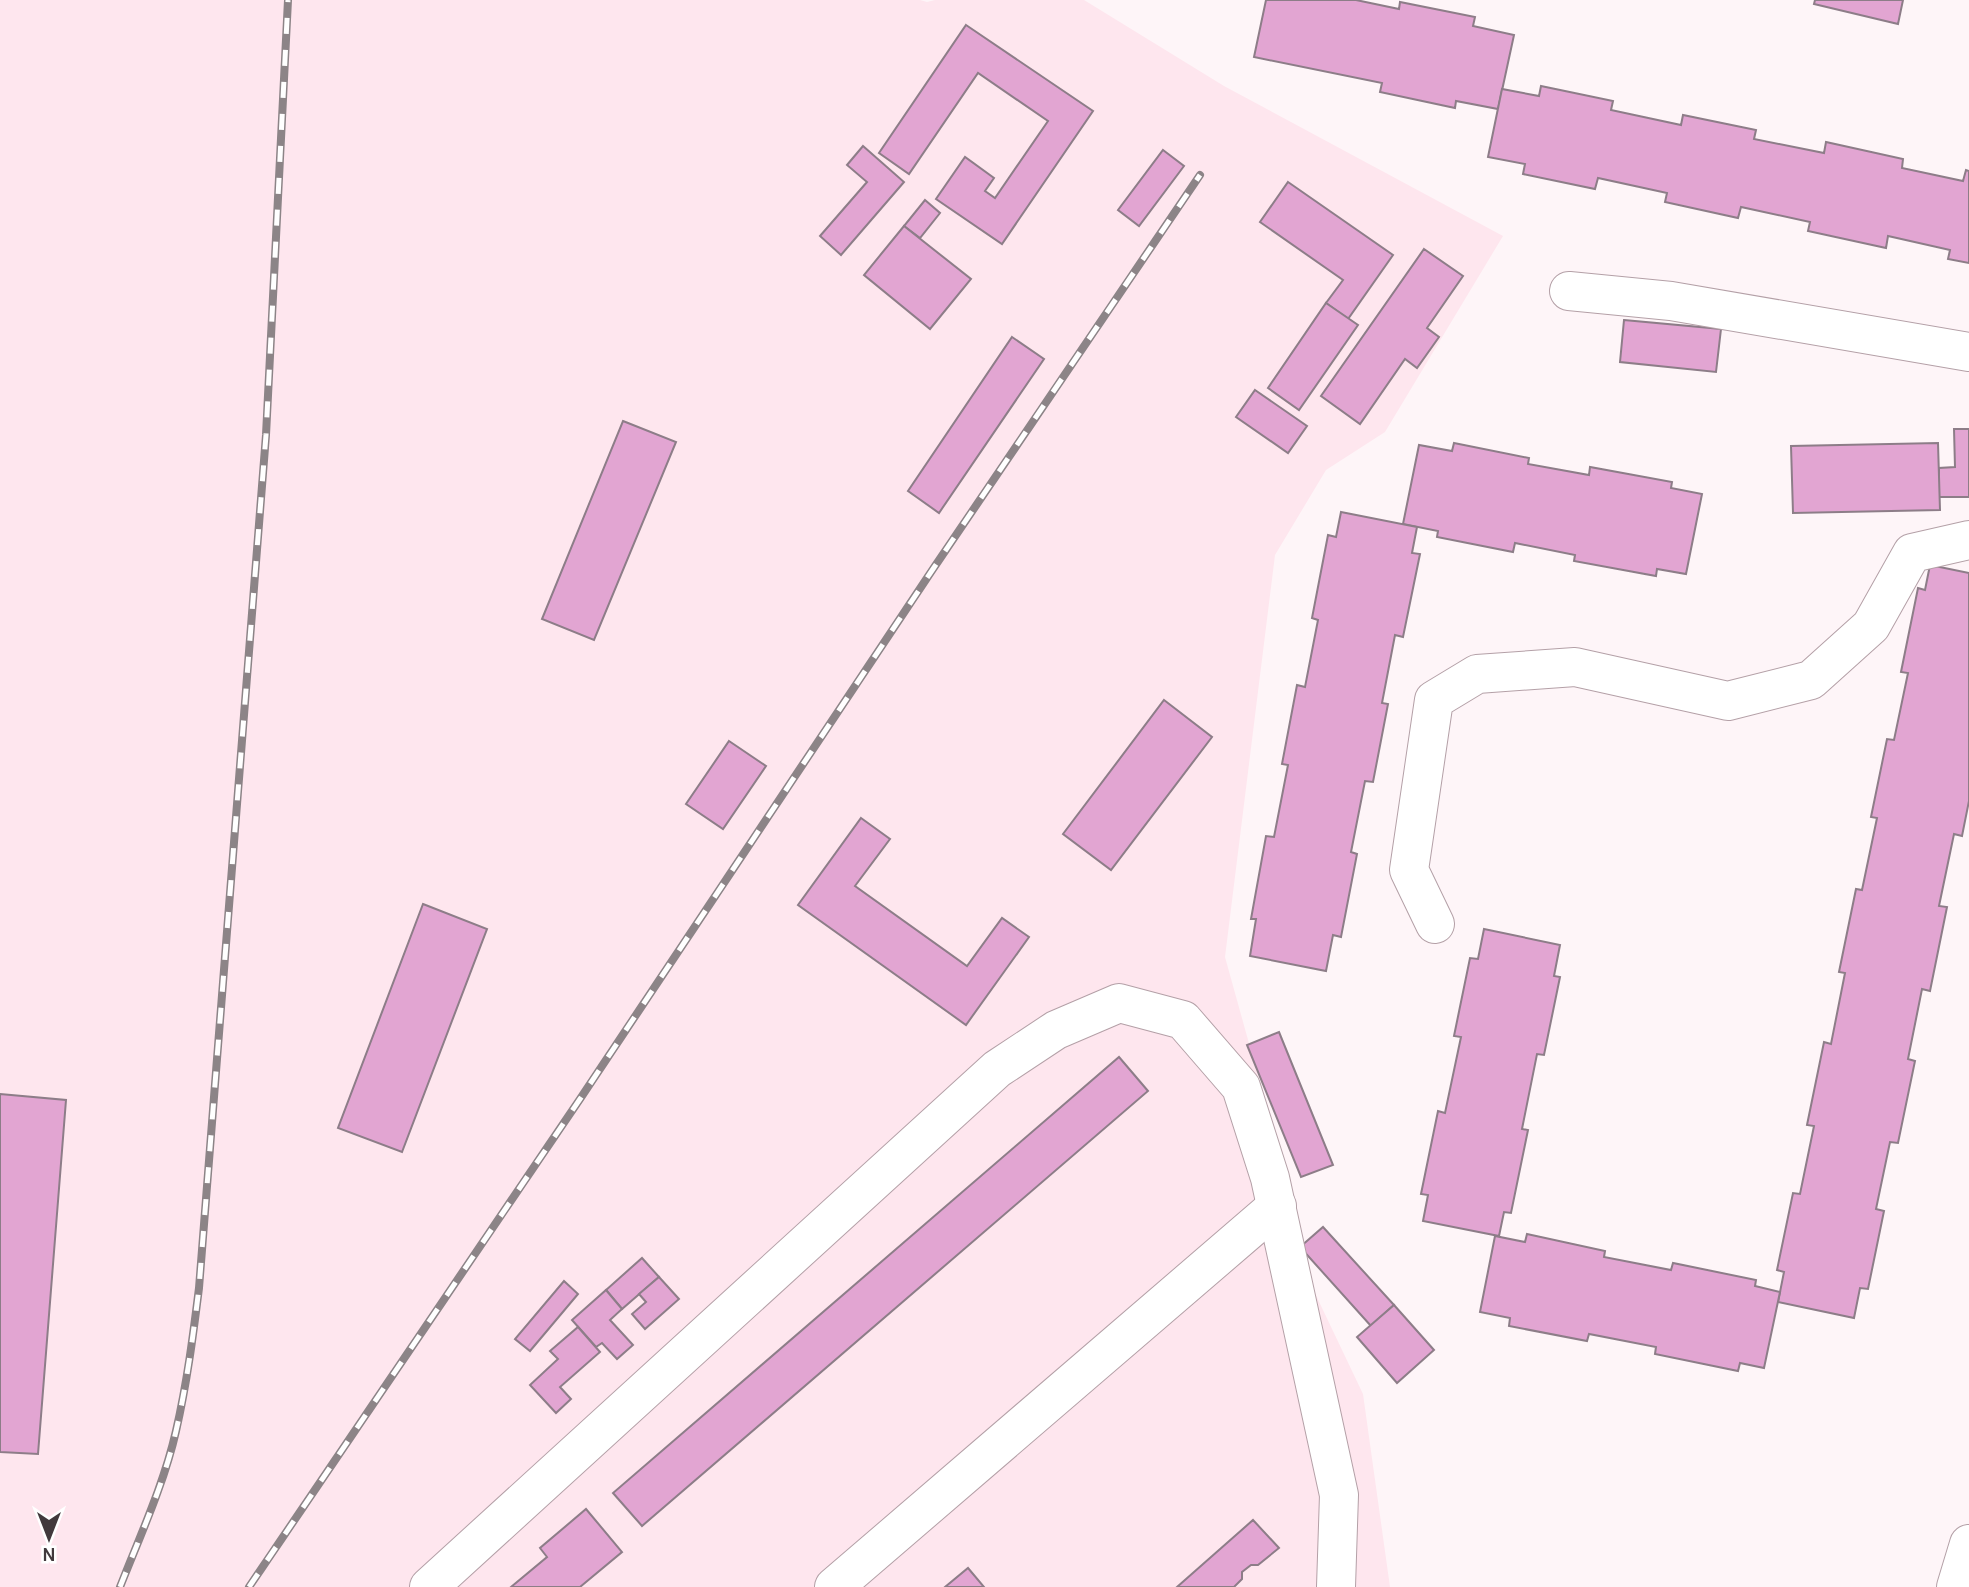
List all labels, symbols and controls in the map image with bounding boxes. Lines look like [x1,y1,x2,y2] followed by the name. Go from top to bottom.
[14,1503,84,1573] north arrow
[42,1543,56,1565] text: N

